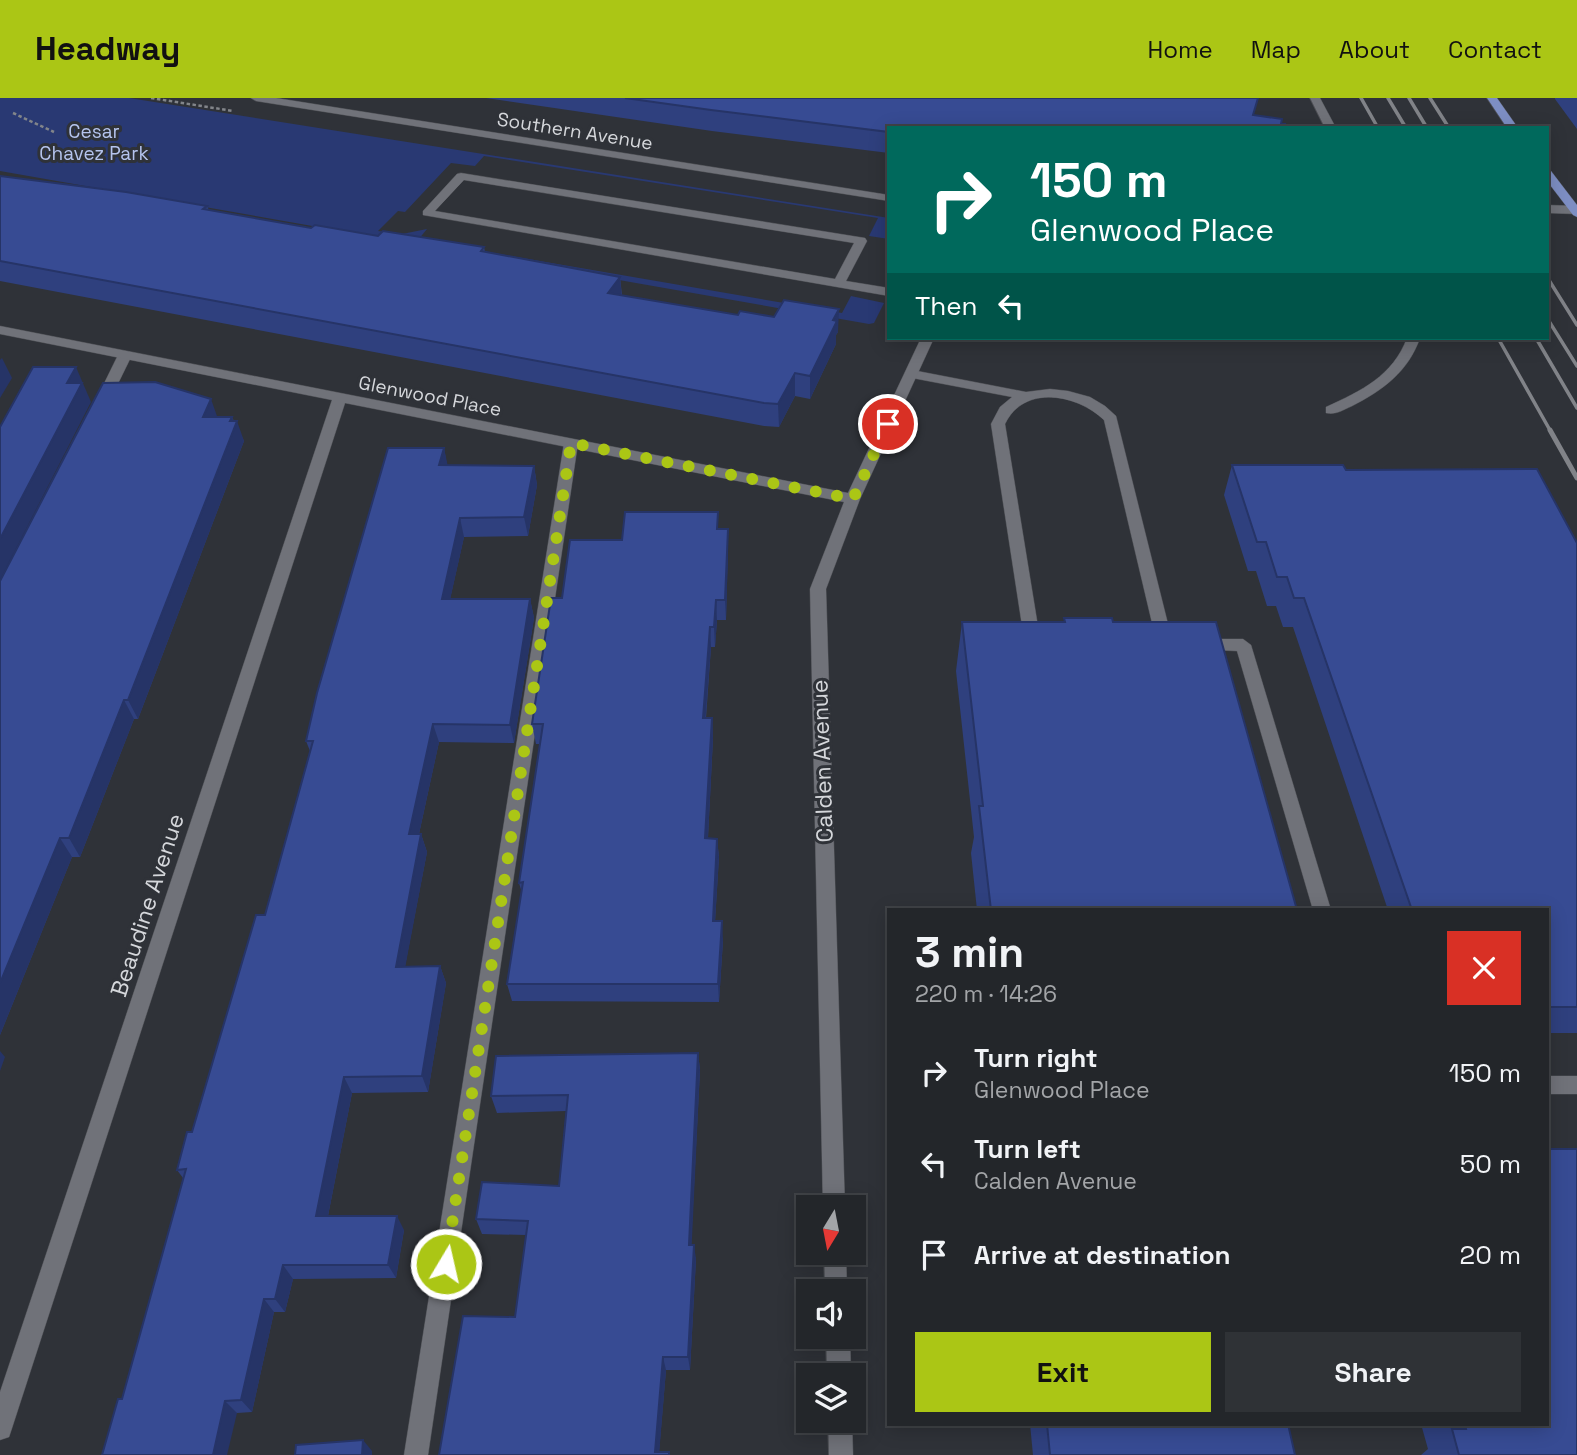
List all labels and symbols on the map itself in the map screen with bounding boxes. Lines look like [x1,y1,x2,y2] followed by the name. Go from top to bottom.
[495,106,655,156] street label: Southern Avenue
[39,119,149,166] park label: Cesar Chavez Park
[356,370,504,422] street label: Glenwood Place
[858,394,918,454] pin
[804,679,840,843] street label: Calden Avenue
[103,810,191,1000] street label: Beaudine Avenue
[796,1195,866,1265] north arrow
[409,1227,483,1301] position arrow

